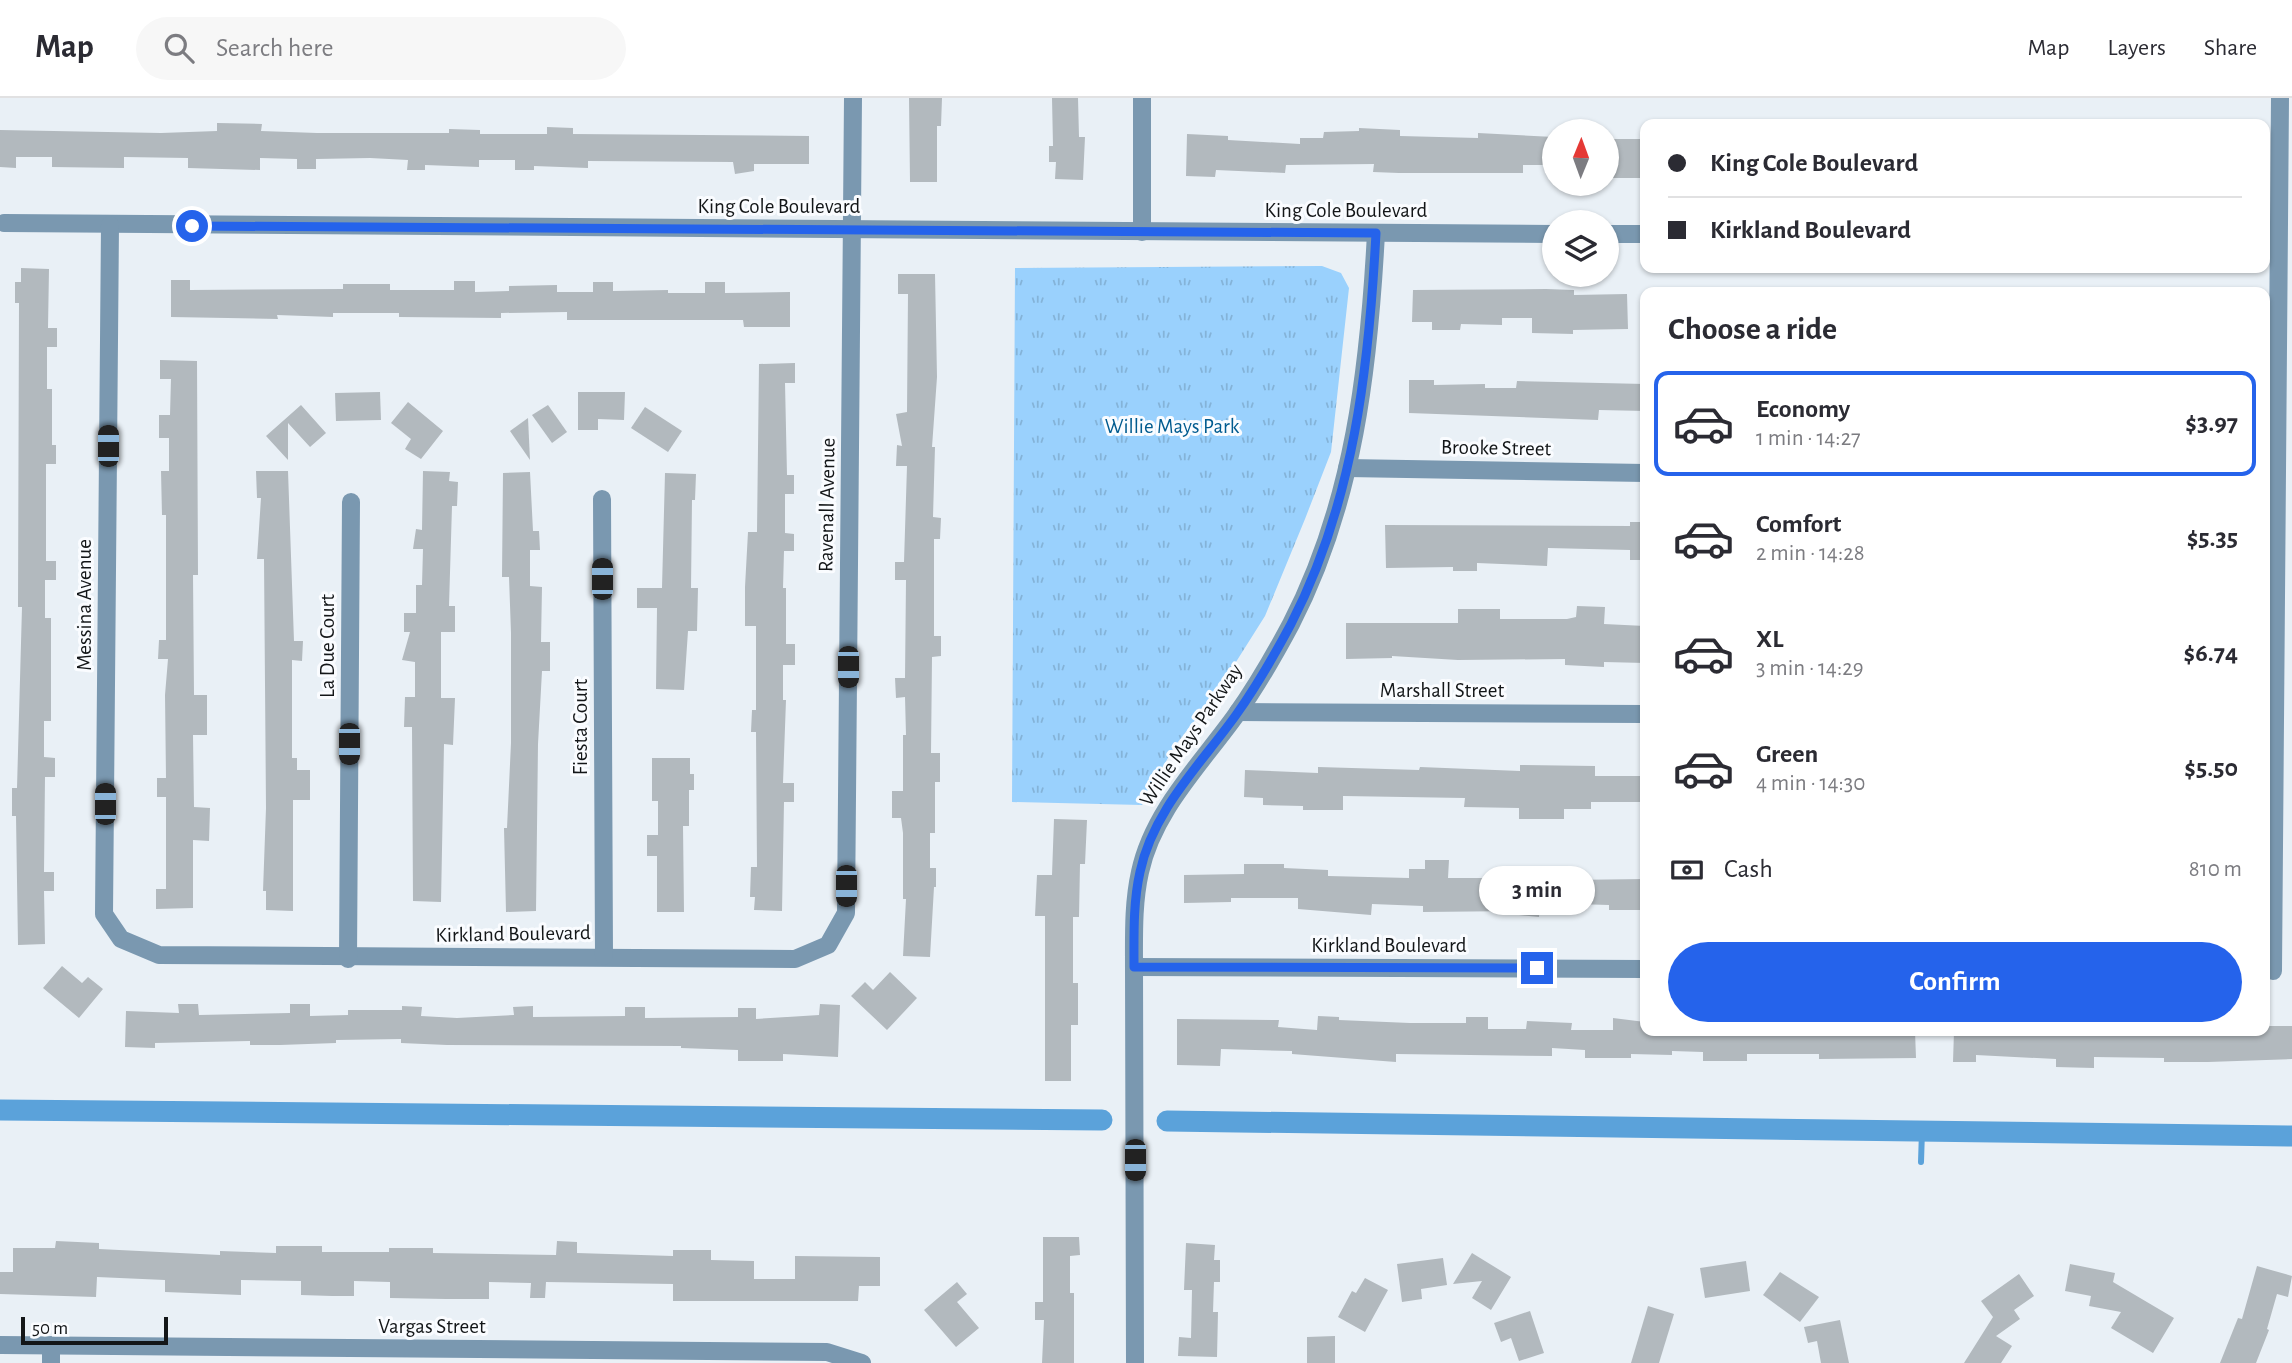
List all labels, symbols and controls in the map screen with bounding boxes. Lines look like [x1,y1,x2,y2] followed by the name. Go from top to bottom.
[136,17,626,80] search box
[160,29,198,67] icon: search
[35,31,94,64] text: Map
[216,35,334,61] text: Search here
[2027,36,2069,60] text: Map
[2107,36,2166,60] text: Layers
[2204,36,2257,60] text: Share
[1542,119,1619,196] north arrow
[1542,119,1619,287] map controls
[1710,150,1918,176] text: King Cole Boulevard
[698,196,861,217] street label: King Cole Boulevard
[1265,200,1428,221] street label: King Cole Boulevard
[176,210,208,242] route start
[1542,210,1619,287] button: layers
[1710,217,1911,243] text: Kirkland Boulevard
[1668,313,1837,345] text: Choose a ride
[1672,392,1735,455] icon: car
[1756,396,1850,422] text: Economy
[2185,410,2238,436] text: $3.97
[1105,416,1240,437] park label: Willie Mays Park
[98,425,119,467] car
[1756,427,1861,450] text: 1 min · 14:27
[1441,437,1552,459] street label: Brooke Street
[815,438,839,572] street label: Ravenall Avenue
[1672,507,1735,570] icon: car
[1756,511,1841,537] text: Comfort
[2187,525,2238,551] text: $5.35
[74,539,95,671] street label: Messina Avenue
[1756,542,1865,565] text: 2 min · 14:28
[592,558,613,600] car
[317,594,338,698] street label: La Due Court
[1672,622,1735,685] icon: car
[1756,626,1783,652] text: XL
[2183,640,2238,666] text: $6.74
[838,646,859,688] car
[1756,657,1863,680] text: 3 min · 14:29
[1136,660,1246,810] street label: Willie Mays Parkway
[570,679,591,775] street label: Fiesta Court
[1380,680,1504,701] street label: Marshall Street
[339,723,360,765] car
[1672,737,1735,800] icon: car
[1756,741,1818,767] text: Green
[2184,755,2238,781] text: $5.50
[1756,772,1865,795] text: 4 min · 14:30
[95,783,116,825] car
[1668,851,1706,889] icon: cash
[1724,856,1773,882] text: Cash
[2189,858,2242,881] text: 810 m
[836,865,857,907] car
[1479,866,1595,916] callout: 3 min
[1512,879,1562,902] text: 3 min
[435,922,591,946] street label: Kirkland Boulevard
[1311,935,1467,956] street label: Kirkland Boulevard
[1668,942,2242,1022] button: Confirm
[1521,952,1553,984] route end
[1125,1139,1146,1181] car
[21,1314,168,1346] scale bar
[378,1316,486,1337] street label: Vargas Street
[32,1319,68,1338] text: 50 m

